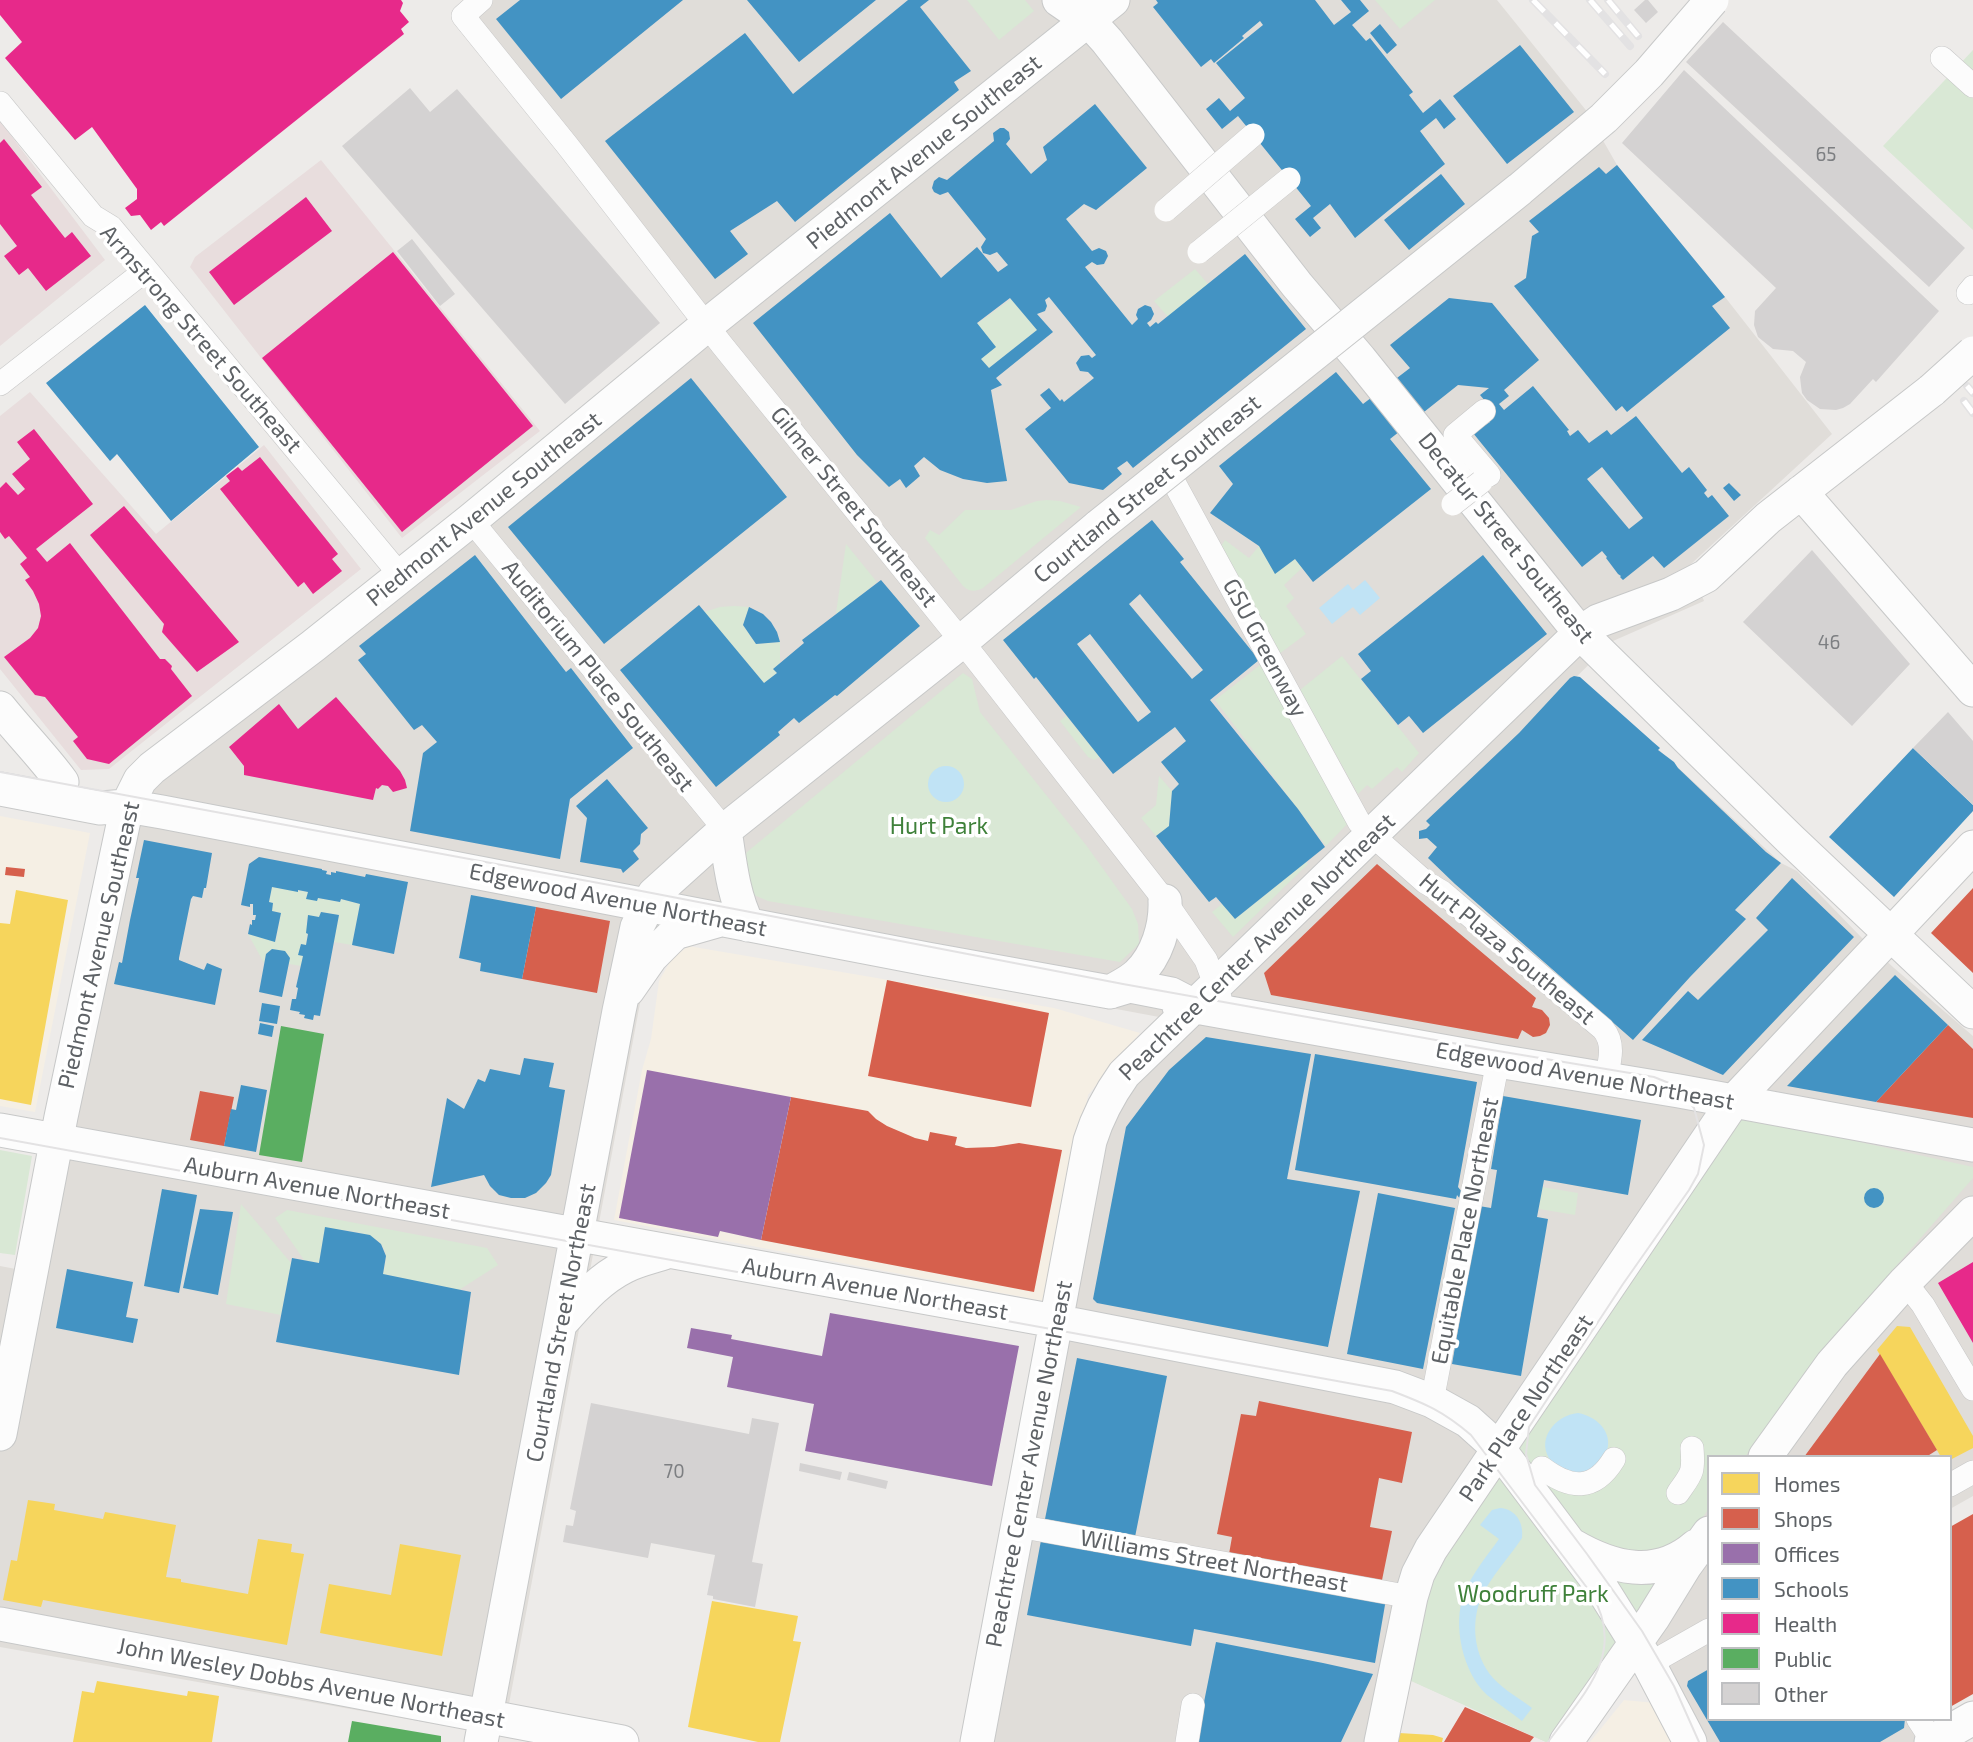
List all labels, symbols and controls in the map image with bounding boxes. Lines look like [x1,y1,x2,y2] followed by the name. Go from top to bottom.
[801,49,1047,255] street label: Piedmont Avenue Southeast
[1815,144,1837,166] house number: 65
[94,219,308,459] street label: Armstrong Street Southeast
[1028,389,1266,589] street label: Courtland Street Southeast
[765,401,943,613] street label: Gilmer Street Southeast
[361,406,607,612] street label: Piedmont Avenue Southeast
[1412,427,1600,649] street label: Decatur Street Southeast
[496,555,700,797] street label: Auditorium Place Southeast
[1217,574,1313,722] street label: GSU Greenway
[1818,632,1840,654] house number: 46
[52,799,146,1091] street label: Piedmont Avenue Southeast
[1113,807,1401,1087] street label: Peachtree Center Avenue Northeast
[890,812,988,840] park label: Hurt Park
[467,858,769,942] street label: Edgewood Avenue Northeast
[1414,867,1600,1031] street label: Hurt Plaza Southeast
[1434,1036,1736,1116] street label: Edgewood Avenue Northeast
[1426,1095,1504,1367] street label: Equitable Place Northeast
[182,1151,452,1225] street label: Auburn Avenue Northeast
[520,1181,602,1465] street label: Courtland Street Northeast
[740,1252,1010,1326] street label: Auburn Avenue Northeast
[980,1278,1078,1650] street label: Peachtree Center Avenue Northeast
[1453,1309,1599,1507] street label: Park Place Northeast
[1707,1455,1952,1721] legend
[663,1461,685,1483] house number: 70
[1774,1471,1840,1496] text: Homes
[1774,1506,1833,1531] text: Shops
[1078,1524,1350,1598] street label: Williams Street Northeast
[1774,1541,1840,1566] text: Offices
[1774,1576,1849,1601] text: Schools
[1457,1580,1609,1608] park label: Woodruff Park
[1774,1611,1837,1636] text: Health
[115,1632,507,1734] street label: John Wesley Dobbs Avenue Northeast
[1774,1646,1832,1671] text: Public
[1774,1681,1828,1706] text: Other

